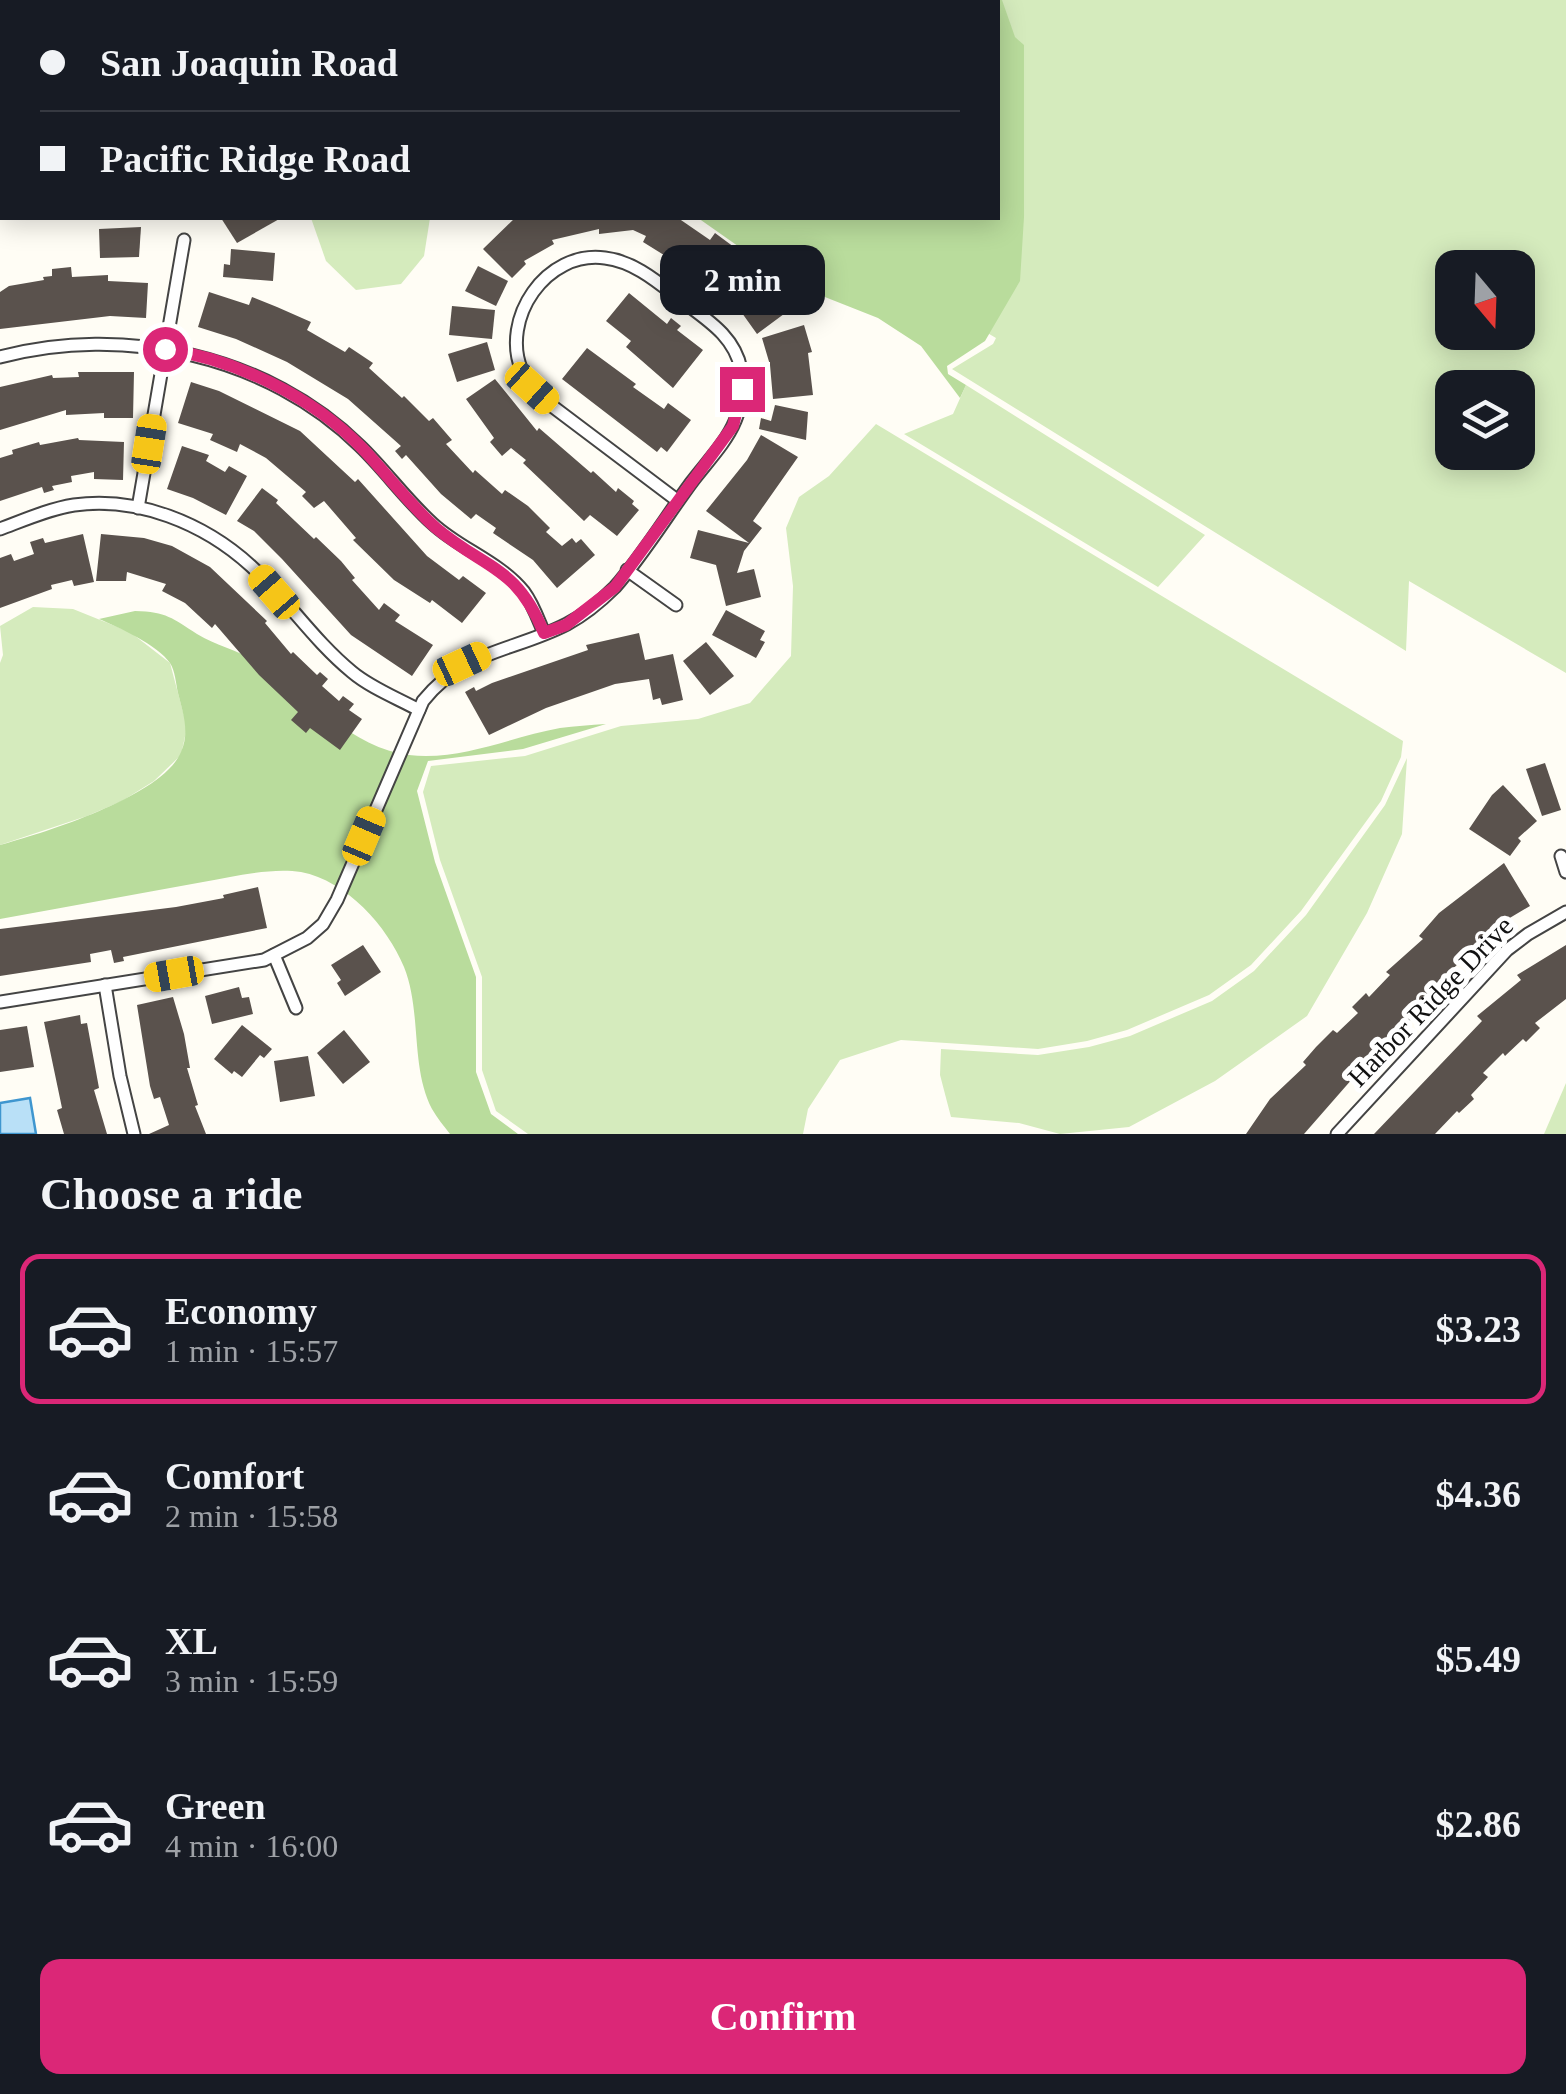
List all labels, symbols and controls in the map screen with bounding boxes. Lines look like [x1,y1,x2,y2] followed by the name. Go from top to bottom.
[100,42,398,84] text: San Joaquin Road
[100,138,410,180] text: Pacific Ridge Road
[660,244,824,314] callout: 2 min
[1435,250,1535,350] north arrow
[1435,250,1535,470] map controls
[704,262,781,298] text: 2 min
[143,327,188,372] route start
[500,357,564,419] car
[720,367,765,412] route end
[1435,370,1535,470] button: layers
[129,412,169,476] car
[243,560,305,624] car
[428,638,496,690] car
[338,803,390,869] car
[1341,910,1519,1093] street label: Harbor Ridge Drive
[142,954,206,994] car
[40,1169,303,1219] text: Choose a ride
[45,1284,135,1374] icon: car
[165,1290,317,1332] text: Economy
[1436,1308,1521,1350] text: $3.23
[165,1333,338,1369] text: 1 min · 15:57
[45,1449,135,1539] icon: car
[165,1455,304,1497] text: Comfort
[1436,1473,1521,1515] text: $4.36
[165,1498,338,1534] text: 2 min · 15:58
[45,1614,135,1704] icon: car
[165,1620,218,1662] text: XL
[1436,1638,1521,1680] text: $5.49
[165,1663,338,1699] text: 3 min · 15:59
[45,1779,135,1869] icon: car
[165,1785,266,1827] text: Green
[1436,1803,1521,1845] text: $2.86
[165,1828,338,1864] text: 4 min · 16:00
[40,1959,1526,2074] button: Confirm

